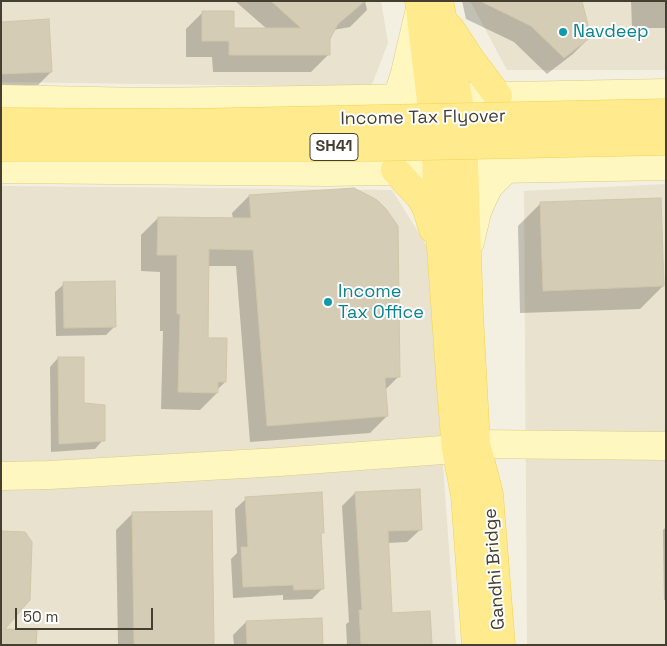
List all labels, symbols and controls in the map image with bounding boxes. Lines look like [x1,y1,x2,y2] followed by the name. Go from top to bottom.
[573,21,649,43] place label: Navdeep
[557,26,569,38] marker: Navdeep
[340,106,506,130] street label: Income Tax Flyover
[310,134,358,160] road number: SH41
[338,281,424,324] place label: Income Tax Office
[322,296,334,308] marker: Income Tax Office
[480,507,510,631] street label: Gandhi Bridge
[18,598,155,630] scale bar
[23,607,58,626] text: 50 m

